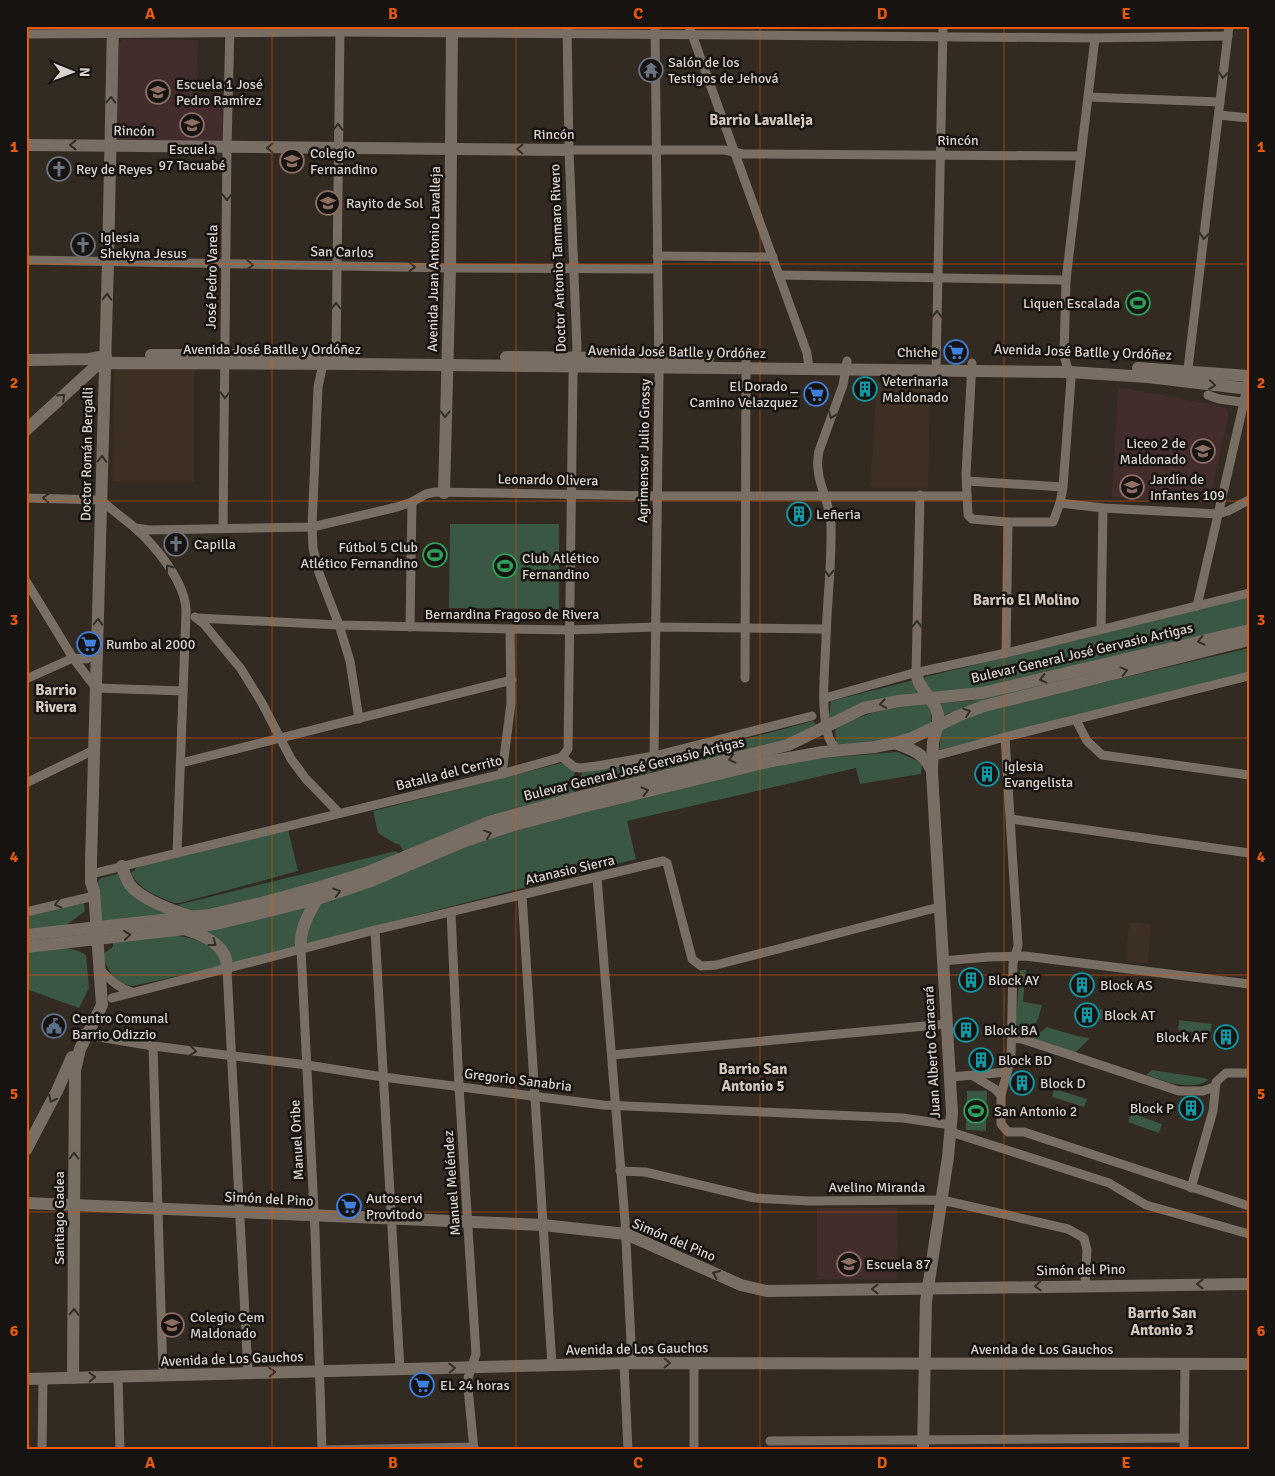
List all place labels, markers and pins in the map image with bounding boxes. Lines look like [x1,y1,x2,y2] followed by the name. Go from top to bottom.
[668,54,779,87] place label: Salón de los Testigos de Jehová
[638,57,664,83] temple icon: Salón de los Testigos de Jehová
[176,76,263,109] place label: Escuela 1 José Pedro Ramírez
[145,79,171,105] school or university icon: Escuela 1 José Pedro Ramírez
[179,112,205,138] school or university icon: Escuela 97 Tacuabé
[159,141,225,174] place label: Escuela 97 Tacuabé
[310,145,378,178] place label: Colegio Fernandino
[279,148,305,174] school or university icon: Colegio Fernandino
[46,156,72,182] church icon: Rey de Reyes
[76,161,153,178] place label: Rey de Reyes
[315,190,341,216] school or university icon: Rayito de Sol
[346,195,423,212] place label: Rayito de Sol
[100,229,187,262] place label: Iglesia Shekyna Jesus
[70,232,96,258] church icon: Iglesia Shekyna Jesus
[1125,290,1151,316] sports icon: Liquen Escalada
[1023,295,1120,312] place label: Liquen Escalada
[943,339,969,365] supermarket icon: Chiche
[897,344,938,361] place label: Chiche
[882,373,949,406] place label: Veterinaria Maldonado
[852,376,878,402] building icon: Veterinaria Maldonado
[690,378,799,411] place label: El Dorado _ Camino Velazquez
[803,381,829,407] supermarket icon: El Dorado _ Camino Velazquez
[1119,435,1186,468] place label: Liceo 2 de Maldonado
[1190,438,1216,464] school or university icon: Liceo 2 de Maldonado
[1150,471,1225,504] place label: Jardín de Infantes 109
[1119,474,1145,500] school or university icon: Jardín de Infantes 109
[786,501,812,527] building icon: Leñeria
[816,506,861,523] place label: Leñeria
[163,531,189,557] church icon: Capilla
[194,536,236,553] place label: Capilla
[301,539,418,572] place label: Fútbol 5 Club Atlético Fernandino
[422,542,448,568] sports icon: Fútbol 5 Club Atlético Fernandino
[522,550,599,583] place label: Club Atlético Fernandino
[492,553,518,579] sports icon: Club Atlético Fernandino
[76,631,102,657] supermarket icon: Rumbo al 2000
[106,636,195,653] place label: Rumbo al 2000
[1004,758,1073,791] place label: Iglesia Evangelista
[974,761,1000,787] building icon: Iglesia Evangelista
[958,967,984,993] building icon: Block AY
[988,972,1039,989] place label: Block AY
[1069,972,1095,998] building icon: Block AS
[1100,977,1153,994] place label: Block AS
[1074,1002,1100,1028] building icon: Block AT
[1104,1007,1155,1024] place label: Block AT
[72,1010,168,1043] place label: Centro Comunal Barrio Odizzio
[41,1013,67,1039] public building icon: Centro Comunal Barrio Odizzio
[953,1017,979,1043] building icon: Block BA
[984,1022,1038,1039] place label: Block BA
[1213,1024,1239,1050] building icon: Block AF
[1156,1029,1208,1046] place label: Block AF
[968,1047,994,1073] building icon: Block BD
[998,1052,1052,1069] place label: Block BD
[1009,1070,1035,1096] building icon: Block D
[1040,1075,1086,1092] place label: Block D
[1178,1095,1204,1121] building icon: Block P
[963,1098,989,1124] sports icon: San Antonio 2
[1130,1100,1174,1117] place label: Block P
[994,1103,1077,1120] place label: San Antonio 2
[366,1190,423,1223] place label: Autoservi Provitodo
[336,1193,362,1219] supermarket icon: Autoservi Provitodo
[836,1251,862,1277] school or university icon: Escuela 87
[866,1256,931,1273] place label: Escuela 87
[190,1309,265,1342] place label: Colegio Cem Maldonado
[159,1312,185,1338] school or university icon: Colegio Cem Maldonado
[409,1372,435,1398] supermarket icon: EL 24 horas
[440,1377,510,1394] place label: EL 24 horas

